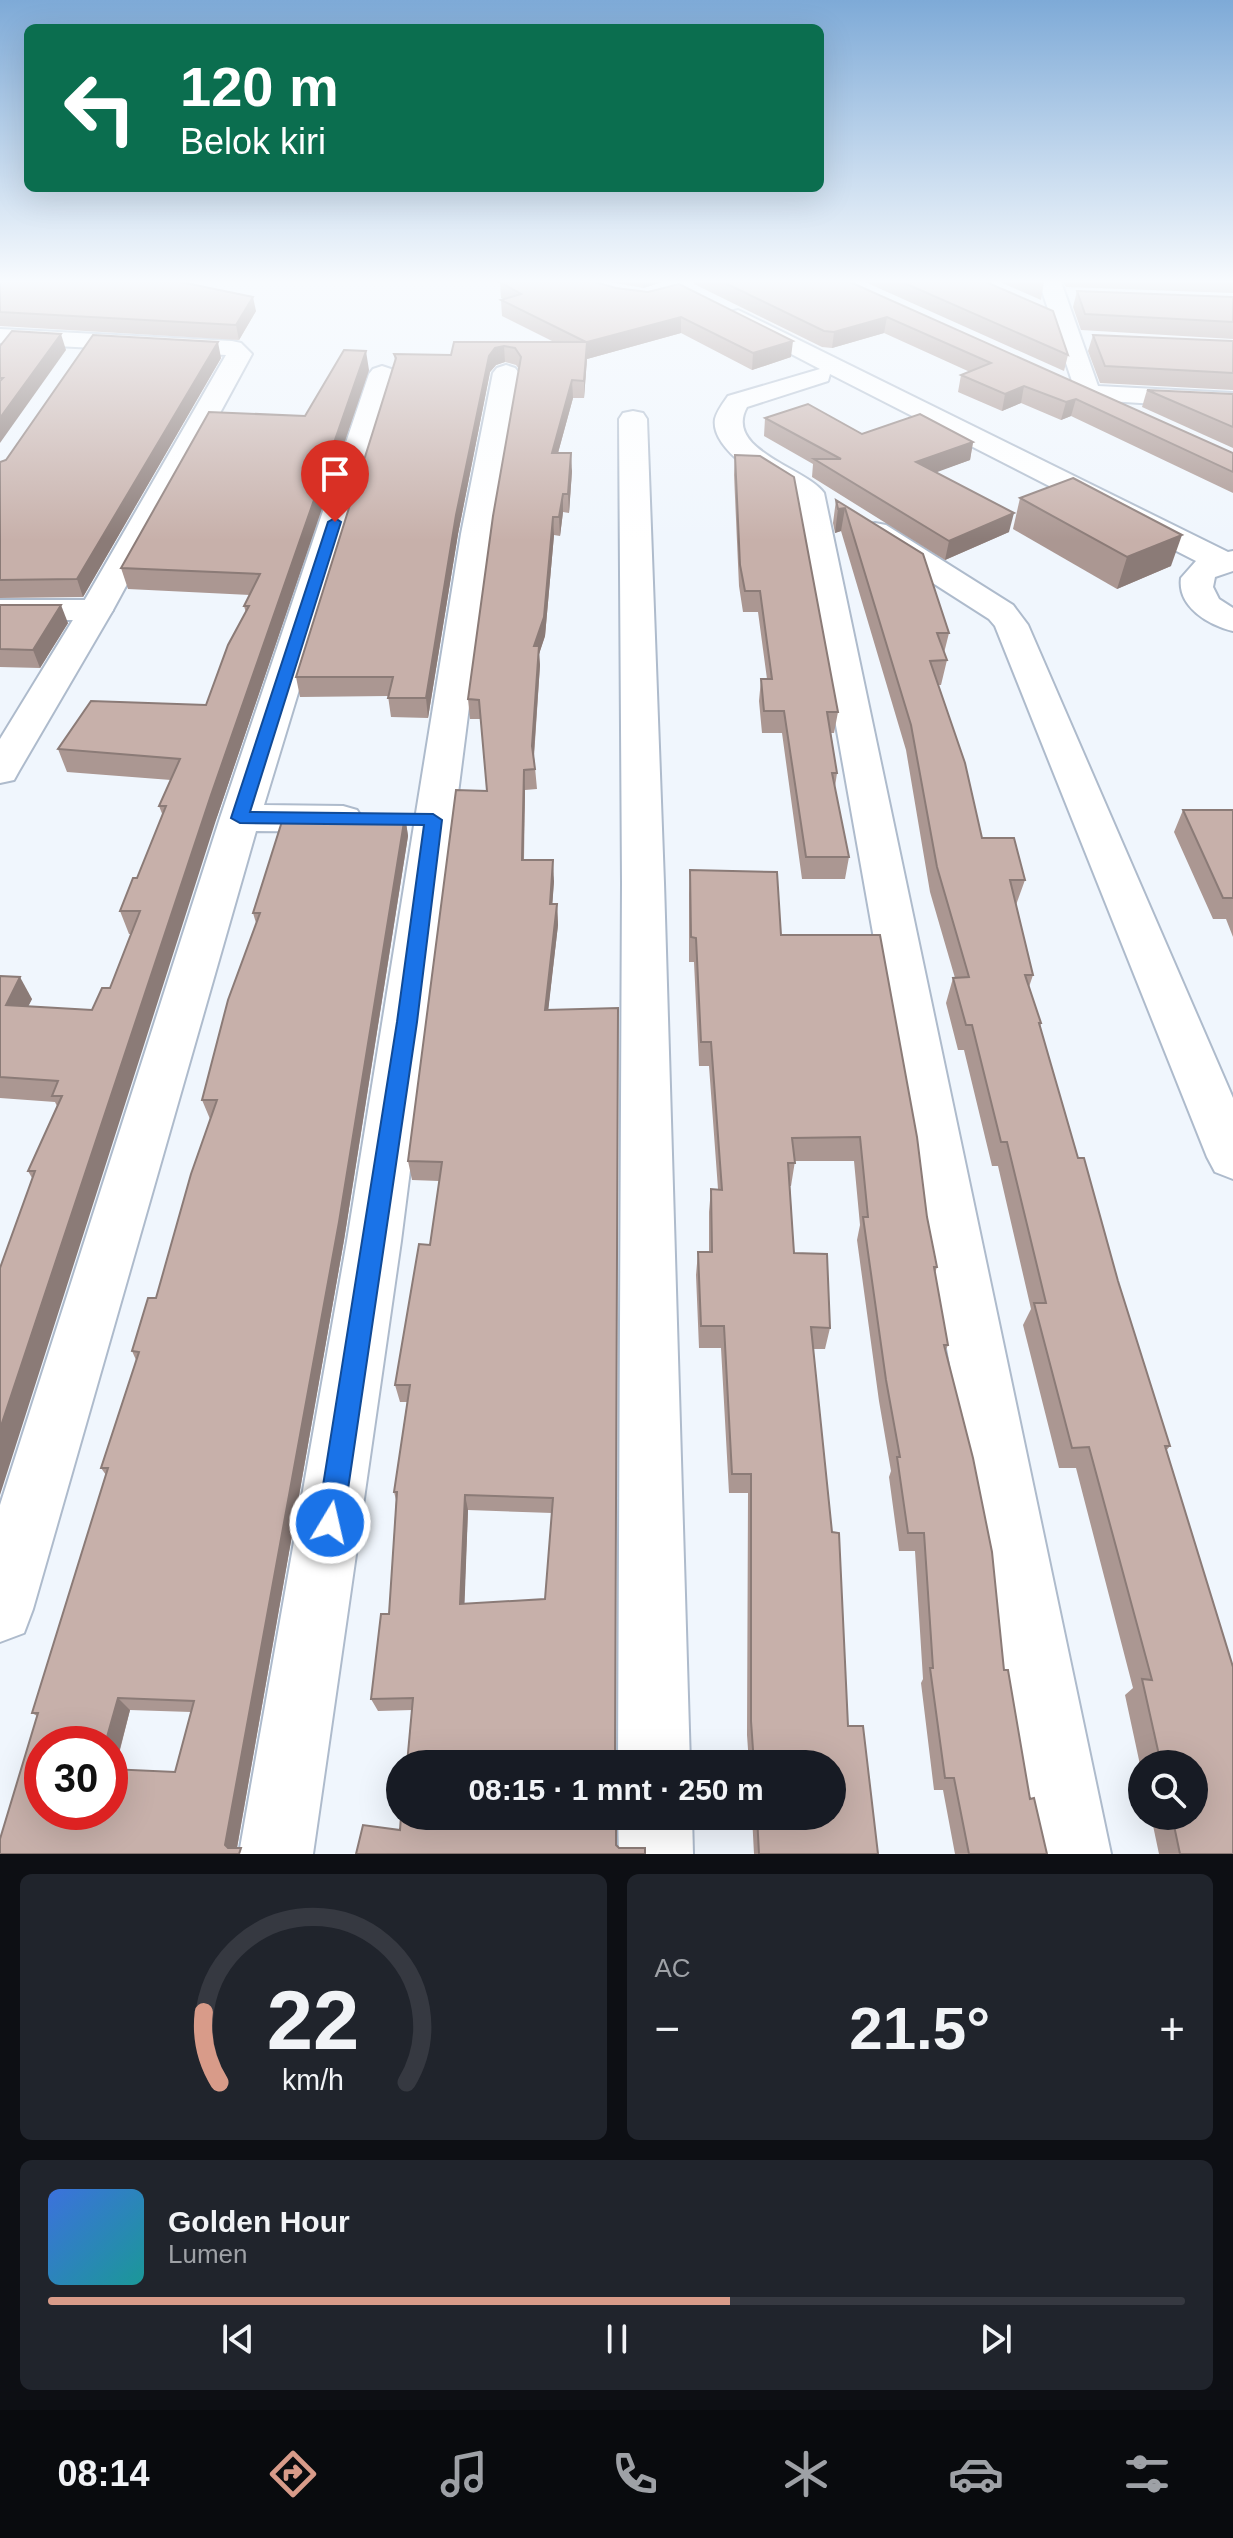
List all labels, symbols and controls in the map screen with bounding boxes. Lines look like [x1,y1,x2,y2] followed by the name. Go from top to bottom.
[180,55,339,118] text: 120 m
[48,56,152,160] icon: left
[180,121,326,162] text: Belok kiri
[301,440,369,522] pin
[313,452,357,496] icon: arrive
[288,1481,372,1565] position arrow
[24,1726,128,1830] speed limit sign: 30
[1128,1750,1208,1830] map controls
[1128,1750,1208,1830] button: search
[468,1773,764,1806] text: 08:15 · 1 mnt · 250 m
[655,1953,691,1983] text: AC
[267,1974,360,2067] text: 22
[849,1995,990,2062] text: 21.5°
[655,2004,680,2053] text: −
[1159,2004,1185,2053] text: +
[282,2064,344,2096] text: km/h
[168,2205,350,2238] text: Golden Hour
[168,2239,248,2269] text: Lumen
[216,2317,260,2361] icon: previous
[595,2317,639,2361] icon: pause
[974,2317,1018,2361] icon: next
[265,2446,321,2502] icon: directions
[436,2446,492,2502] icon: music
[607,2446,663,2502] icon: phone
[778,2446,834,2502] icon: climate
[948,2446,1004,2502] icon: car
[1119,2446,1175,2502] icon: filters
[57,2453,150,2494] text: 08:14

